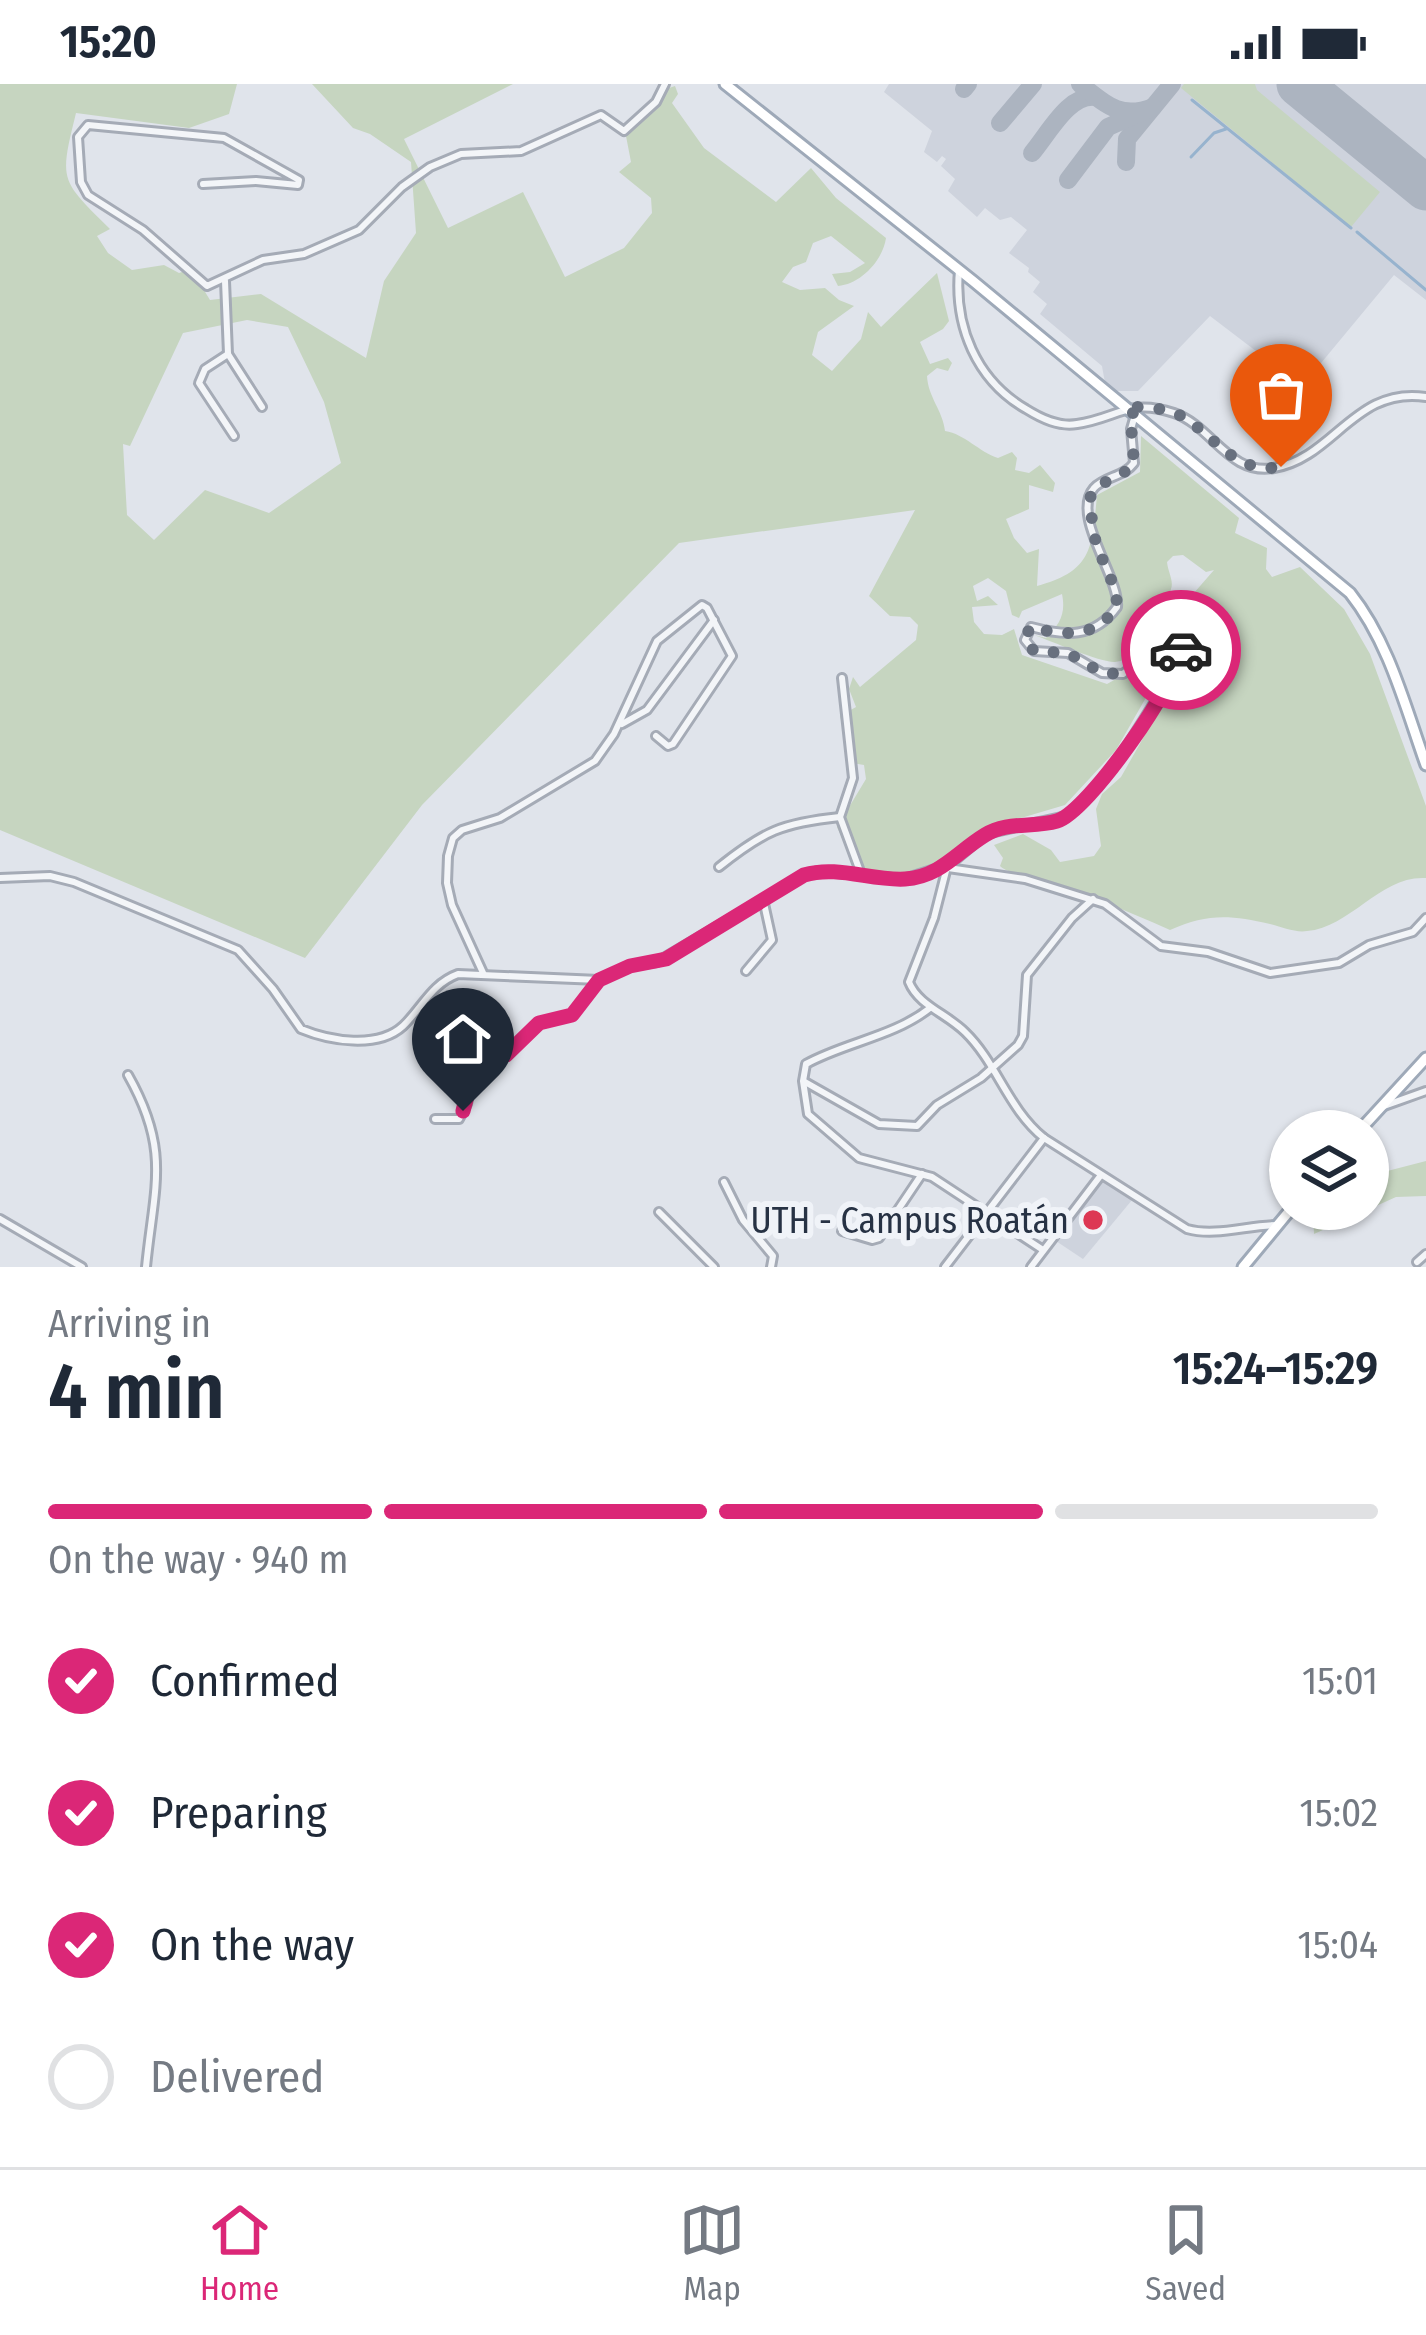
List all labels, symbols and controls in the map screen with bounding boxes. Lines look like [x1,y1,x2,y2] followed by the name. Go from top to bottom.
[60,15,157,69] text: 15:20
[1230,344,1332,467] pin
[1248,362,1314,428] icon: bag
[1121,590,1241,710] courier
[1148,617,1214,683] icon: car
[412,988,514,1111] pin
[430,1006,496,1072] icon: home
[1269,1110,1389,1230] map controls
[1269,1110,1389,1230] button: layers
[751,1199,1069,1243] place label: UTH - Campus Roatán
[1080,1207,1106,1233] marker: UTH - Campus Roatán
[48,1301,211,1347] text: Arriving in
[1173,1342,1378,1396] text: 15:24–15:29
[48,1345,225,1439] text: 4 min
[48,1537,349,1583] text: On the way · 940 m
[48,1648,114,1714] icon: check
[150,1654,340,1708] text: Confirmed
[1302,1658,1378,1704] text: 15:01
[48,1780,114,1846] icon: check
[150,1786,327,1840] text: Preparing
[1300,1790,1378,1836] text: 15:02
[48,1912,114,1978] icon: check
[150,1918,354,1972] text: On the way
[1297,1922,1378,1968] text: 15:04
[150,2050,324,2104] text: Delivered
[200,2197,279,2309] tab: Home
[679,2197,745,2309] tab: Map
[1145,2197,1226,2309] tab: Saved

